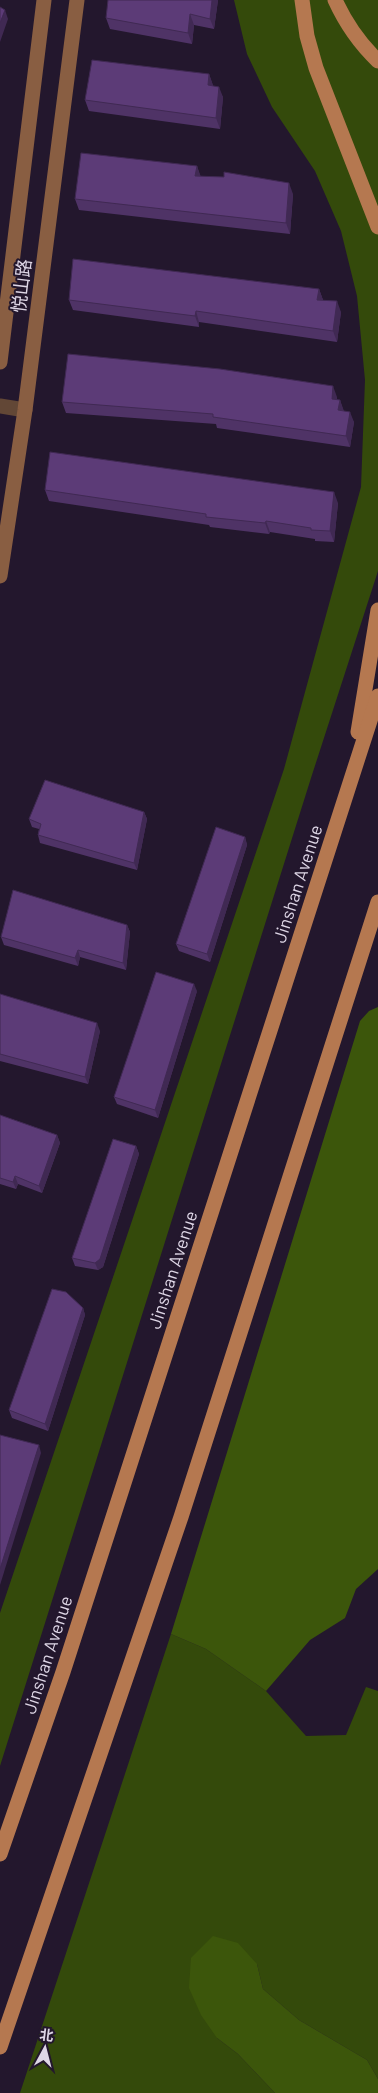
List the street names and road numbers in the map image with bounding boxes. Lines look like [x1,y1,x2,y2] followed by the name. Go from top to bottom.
[7,258,35,314] street label: 悦山路
[268,822,326,945] street label: Jinshan Avenue
[143,1208,201,1331] street label: Jinshan Avenue
[18,1593,76,1716] street label: Jinshan Avenue

